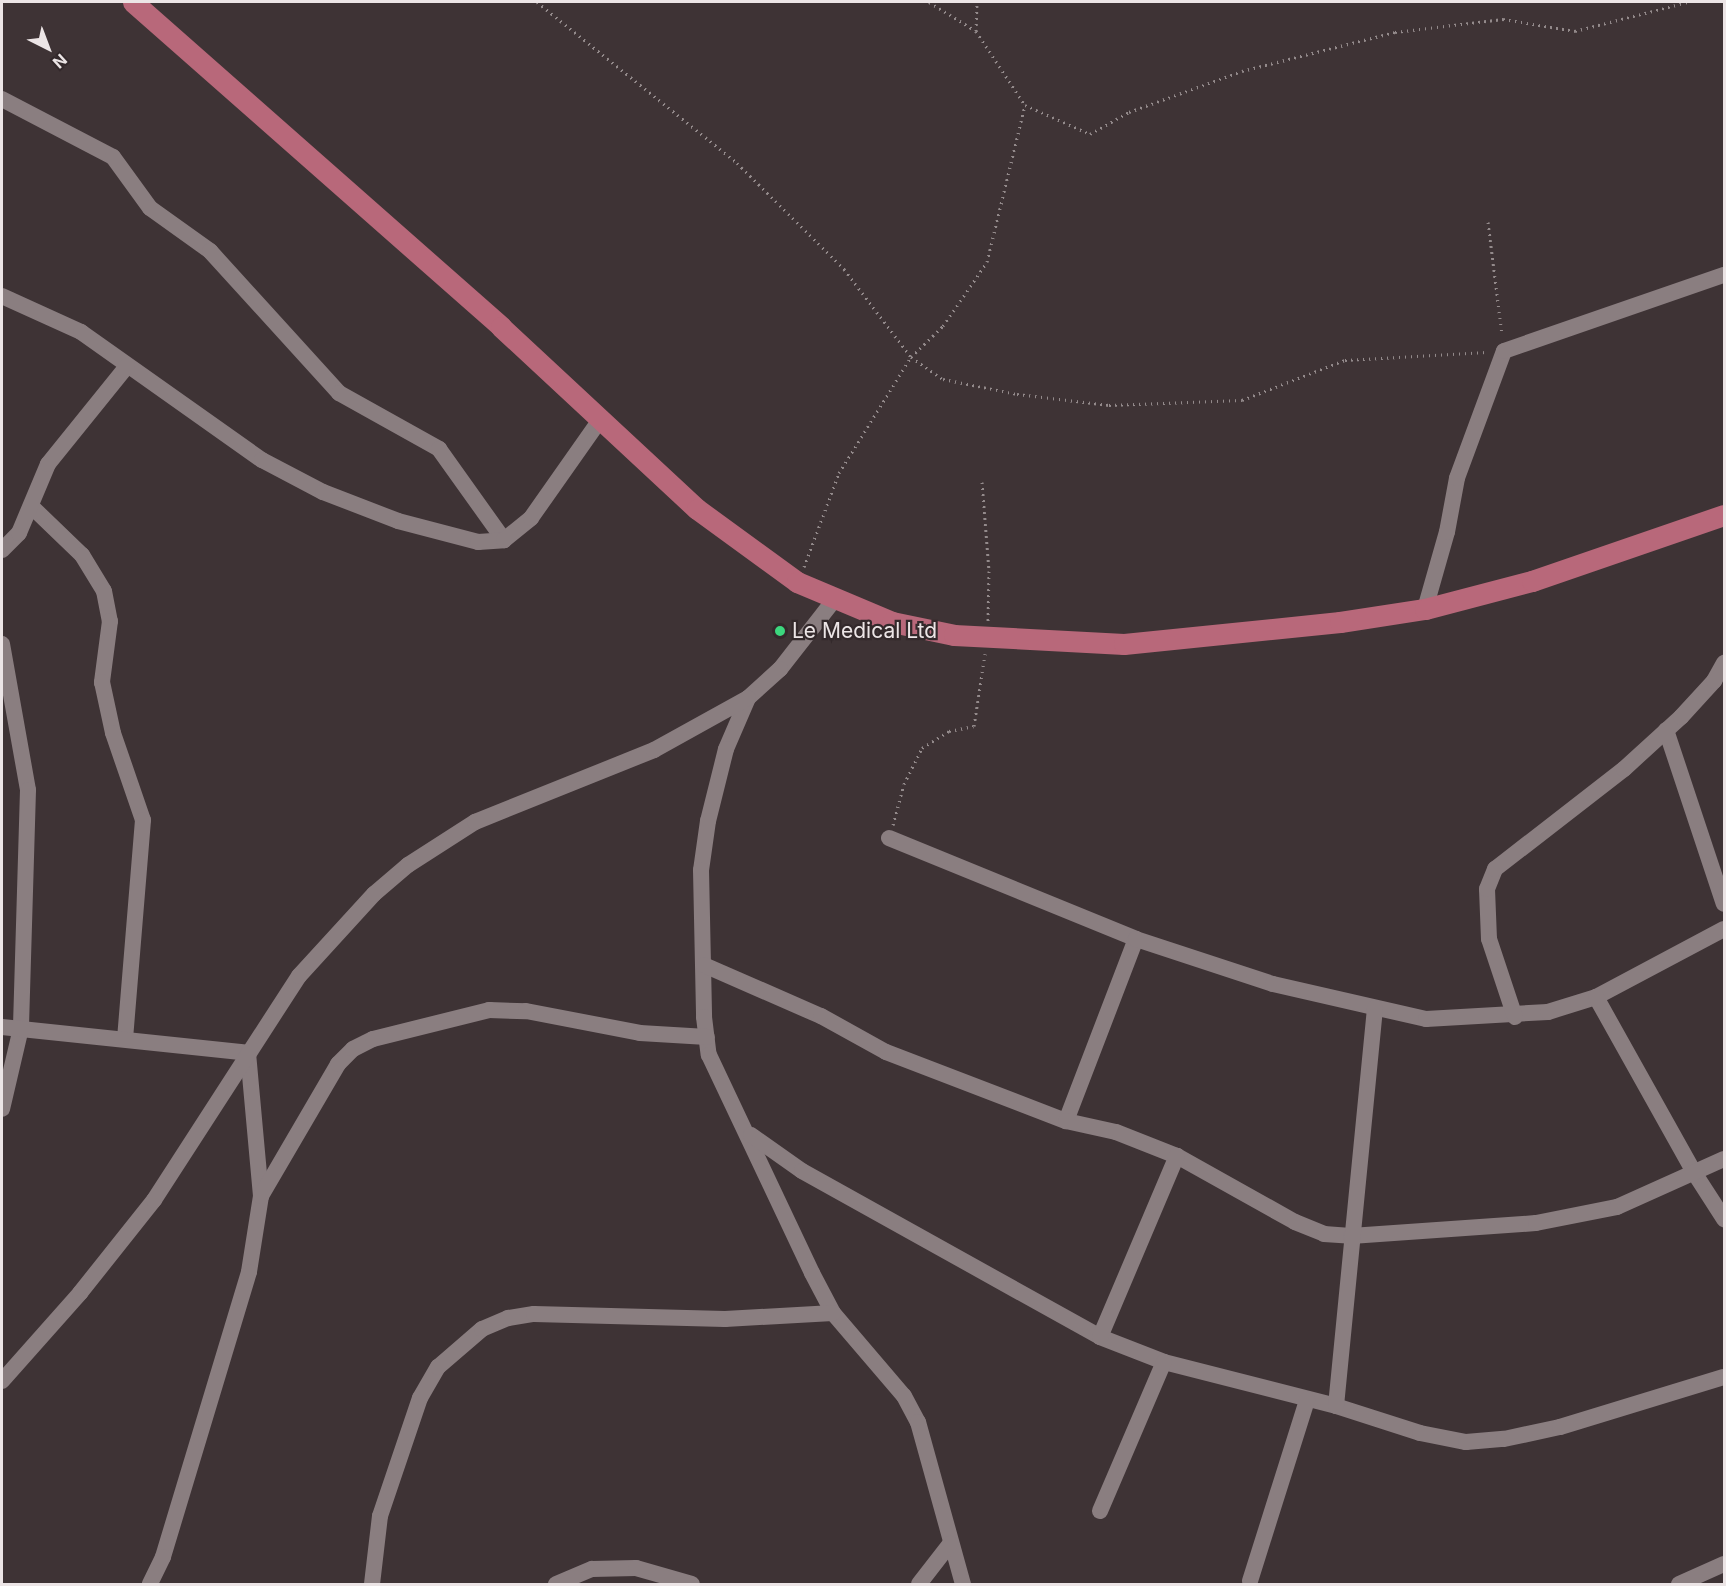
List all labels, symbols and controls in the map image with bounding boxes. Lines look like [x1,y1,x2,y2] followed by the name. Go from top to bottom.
[18,18,78,78] north arrow
[49,50,71,73] text: N
[792,618,937,644] place label: Le Medical Ltd
[773,624,787,638] marker: Le Medical Ltd

